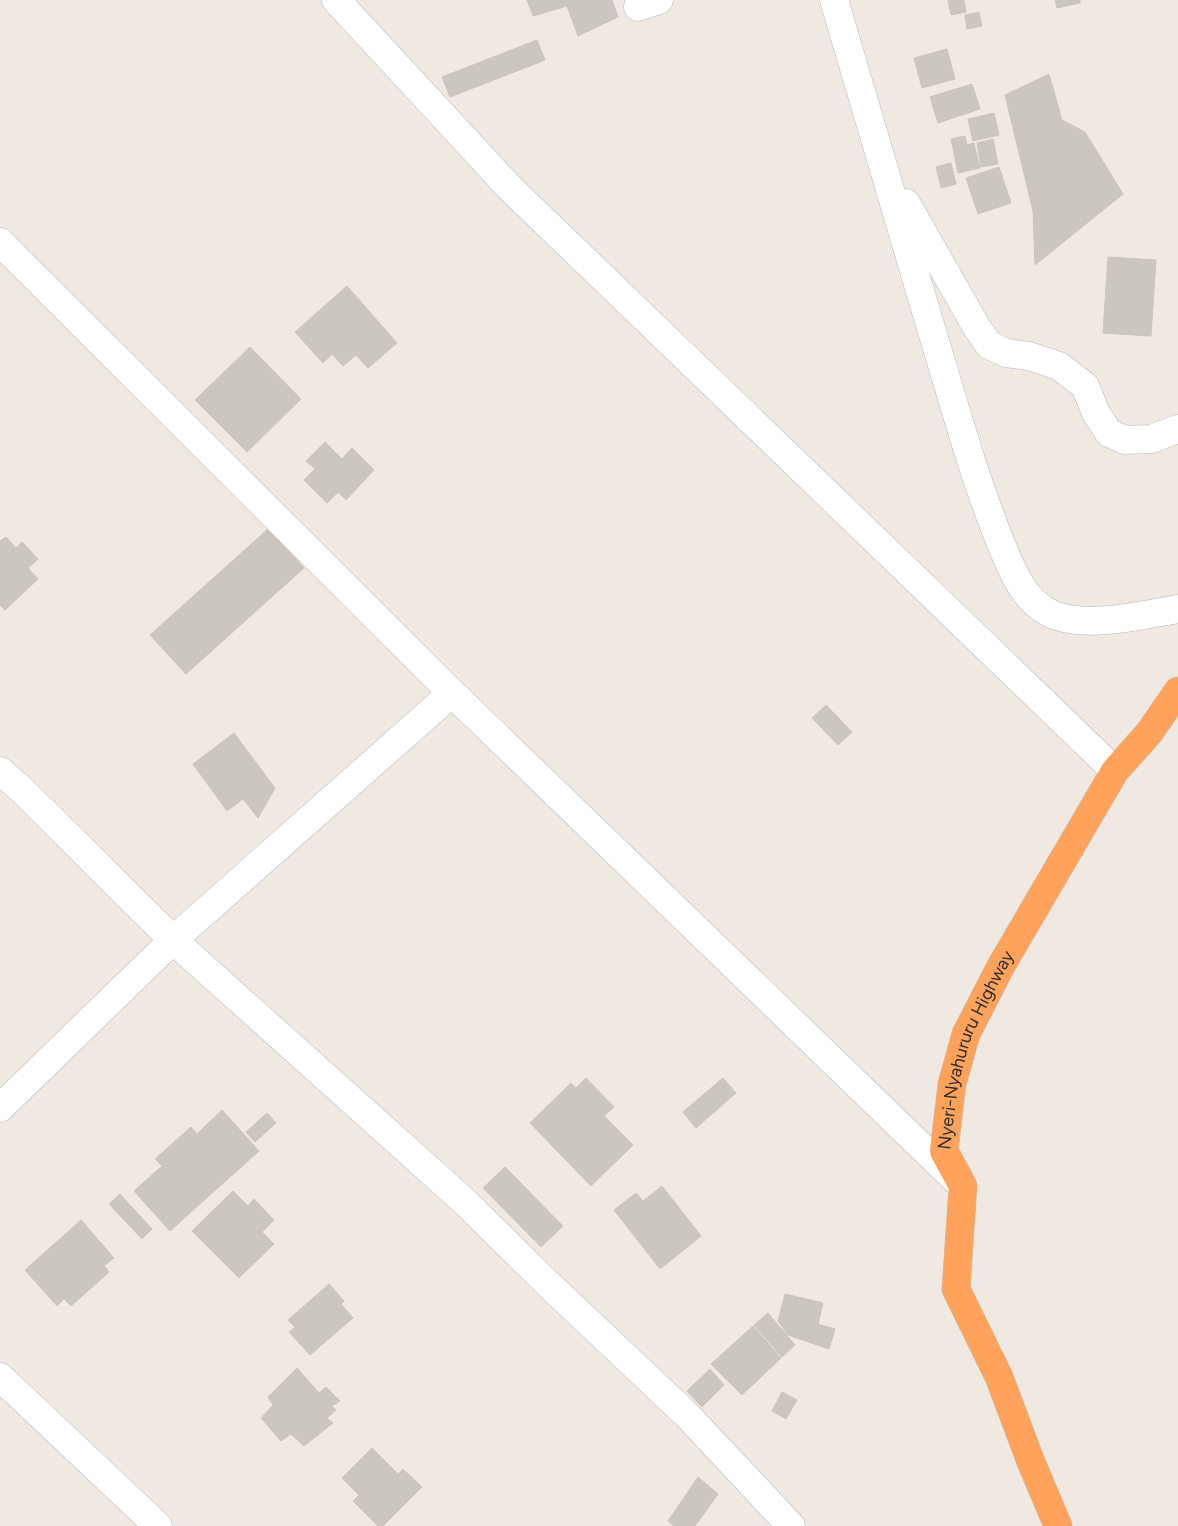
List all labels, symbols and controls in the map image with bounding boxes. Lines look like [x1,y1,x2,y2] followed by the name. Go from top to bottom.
[933,946,1019,1151] street label: Nyeri-Nyahururu Highway

